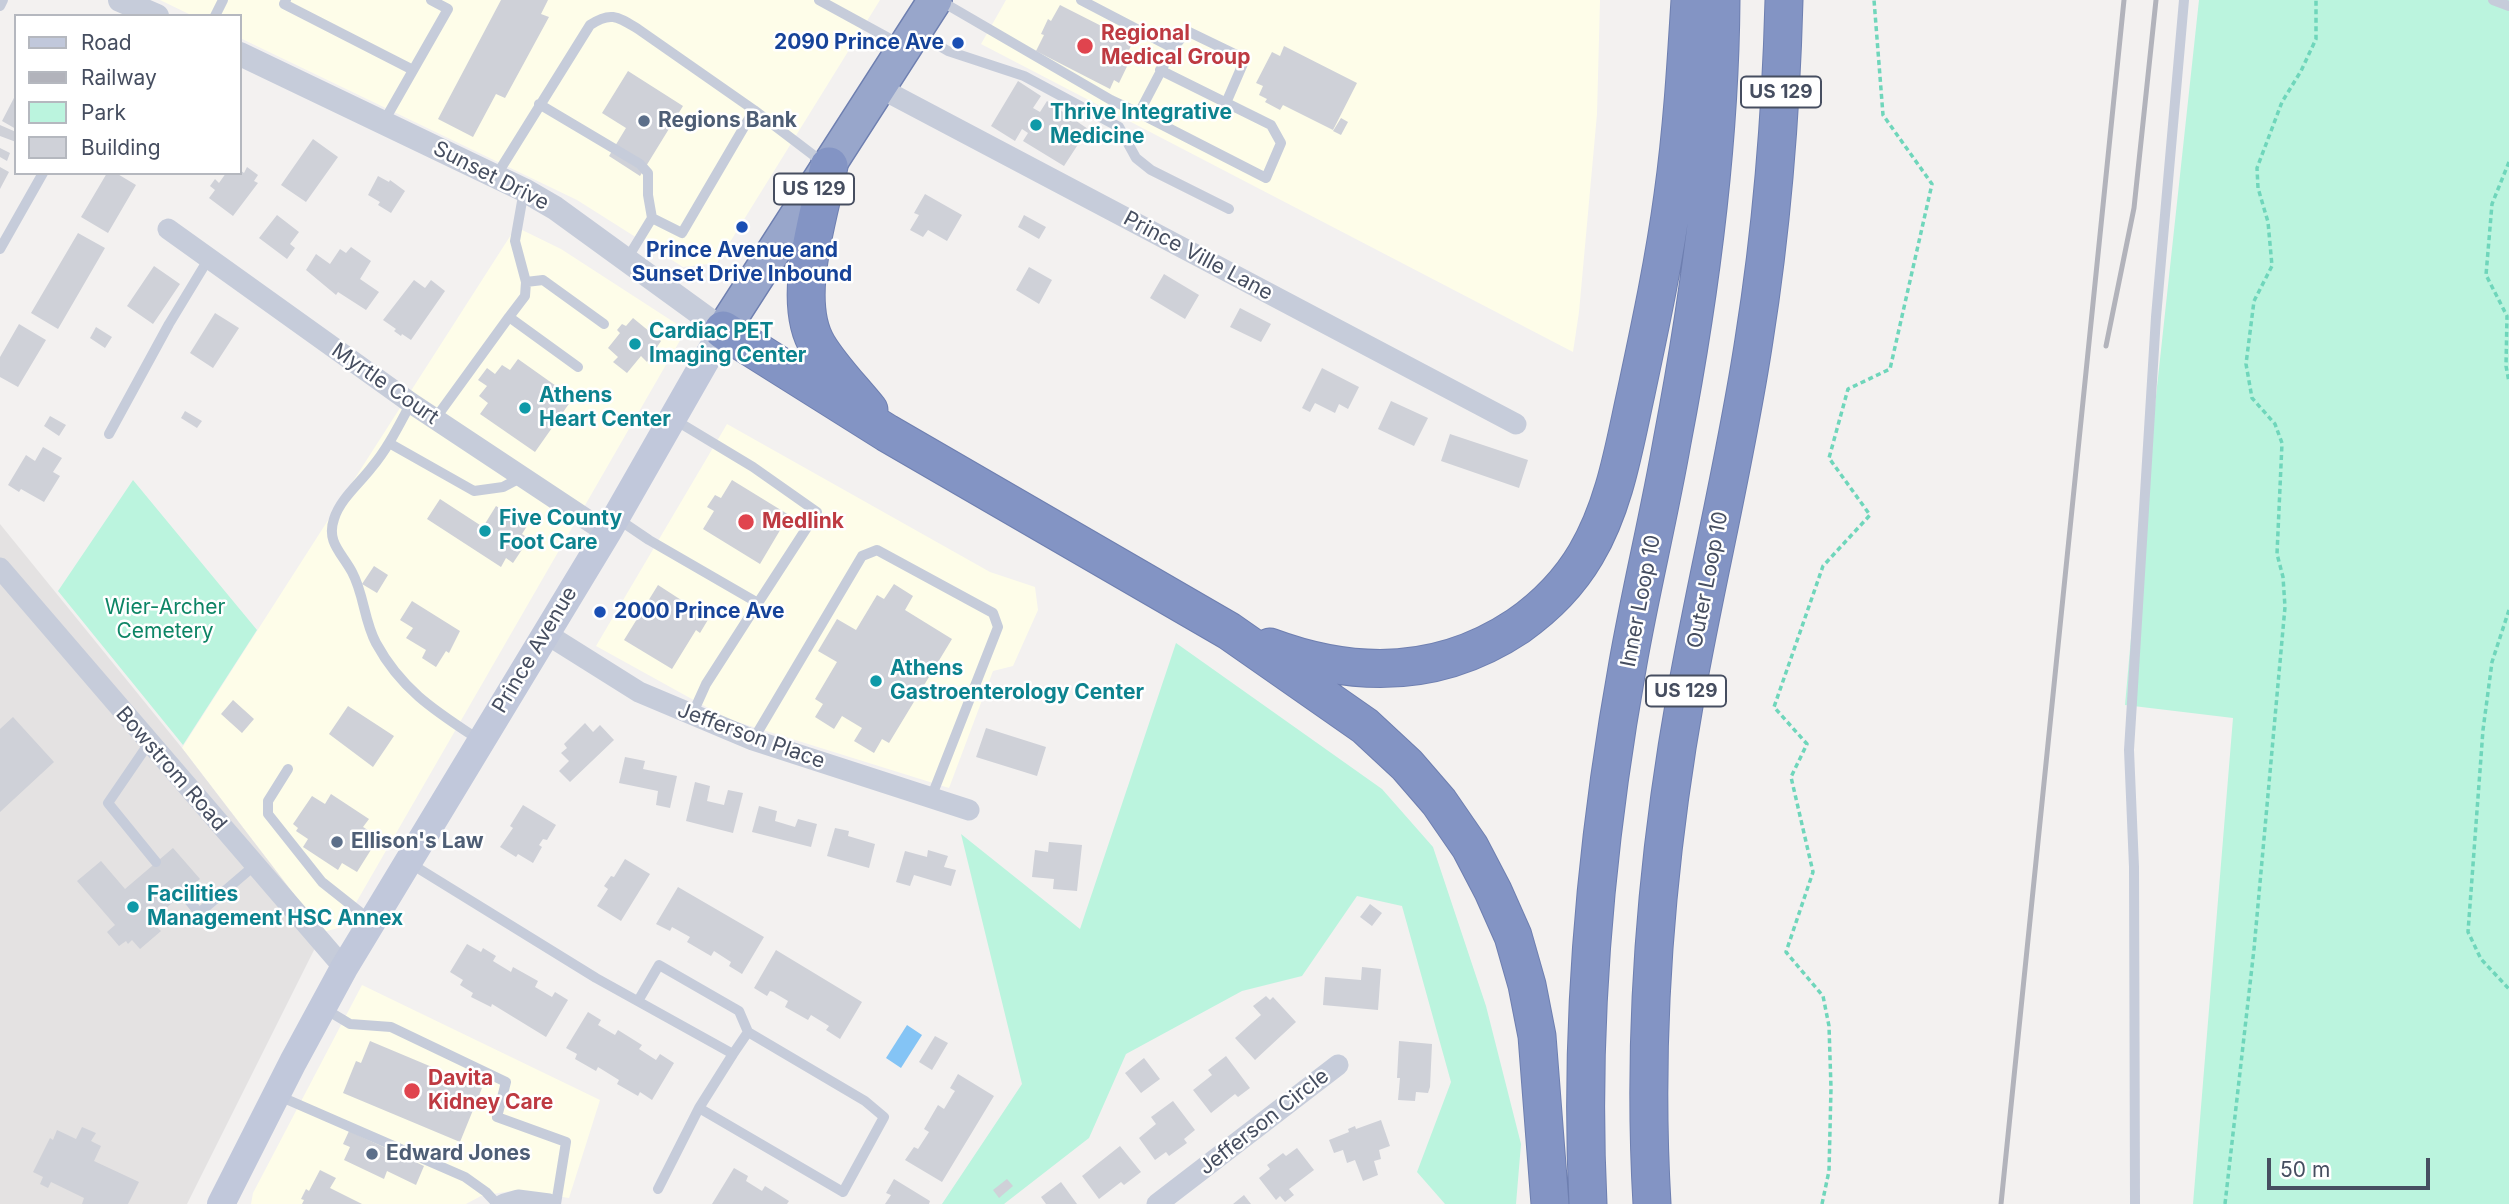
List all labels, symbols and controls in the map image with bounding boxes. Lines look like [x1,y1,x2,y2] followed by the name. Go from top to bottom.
[14,14,242,175] legend
[1101,21,1250,71] place label: Regional Medical Group
[81,30,132,55] text: Road
[774,30,944,56] place label: 2090 Prince Ave
[950,35,966,51] marker: 2090 Prince Ave
[1075,36,1095,56] marker: Regional Medical Group
[81,65,157,90] text: Railway
[1741,76,1821,108] road number: US 129
[81,100,126,125] text: Park
[1050,100,1232,150] place label: Thrive Integrative Medicine
[658,108,797,134] place label: Regions Bank
[636,113,652,129] marker: Regions Bank
[1028,117,1044,133] marker: Thrive Integrative Medicine
[81,135,161,160] text: Building
[429,136,553,216] street label: Sunset Drive
[774,174,854,204] road number: US 129
[1119,206,1277,306] street label: Prince Ville Lane
[734,219,750,235] marker: Prince Avenue and Sunset Drive Inbound
[632,238,852,288] place label: Prince Avenue and Sunset Drive Inbound
[649,319,806,369] place label: Cardiac PET Imaging Center
[627,336,643,352] marker: Cardiac PET Imaging Center
[327,338,443,430] street label: Myrtle Court
[539,383,671,433] place label: Athens Heart Center
[517,400,533,416] marker: Athens Heart Center
[499,506,622,556] place label: Five County Foot Care
[762,509,844,535] place label: Medlink
[1682,509,1734,651] street label: Outer Loop 10
[736,512,756,532] marker: Medlink
[477,523,493,539] marker: Five County Foot Care
[1616,533,1666,669] street label: Inner Loop 10
[487,582,583,718] street label: Prince Avenue
[105,595,225,645] park label: Wier-Archer Cemetery
[614,599,785,625] place label: 2000 Prince Ave
[592,604,608,620] marker: 2000 Prince Ave
[890,656,1144,706] place label: Athens Gastroenterology Center
[868,673,884,689] marker: Athens Gastroenterology Center
[1646,676,1726,706] road number: US 129
[674,698,828,774] street label: Jefferson Place
[110,702,232,836] street label: Bowstrom Road
[351,829,484,855] place label: Ellison's Law
[329,834,345,850] marker: Ellison's Law
[147,882,403,932] place label: Facilities Management HSC Annex
[125,899,141,915] marker: Facilities Management HSC Annex
[1194,1063,1334,1181] street label: Jefferson Circle
[428,1066,553,1116] place label: Davita Kidney Care
[402,1081,422,1101] marker: Davita Kidney Care
[386,1141,531,1167] place label: Edward Jones
[2271,1144,2434,1188] scale bar
[364,1146,380,1162] marker: Edward Jones
[2280,1157,2330,1182] text: 50 m

